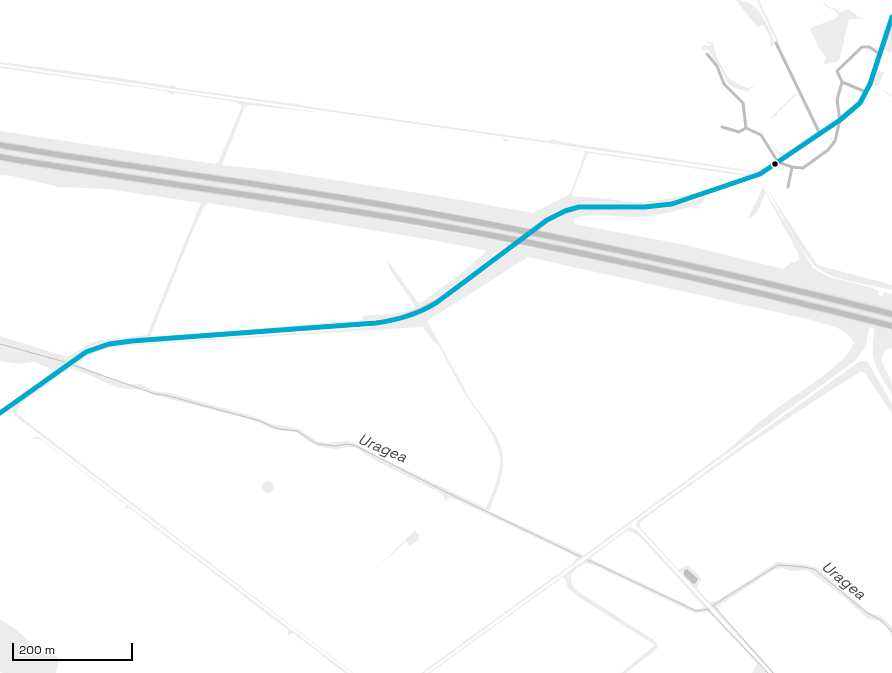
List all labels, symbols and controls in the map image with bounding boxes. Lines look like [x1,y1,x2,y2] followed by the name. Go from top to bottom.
[770,159,780,169] unlabelled marker
[355,431,409,467] water label: Uragea
[818,558,868,604] water label: Uragea
[14,635,135,661] scale bar
[19,642,55,658] text: 200 m

